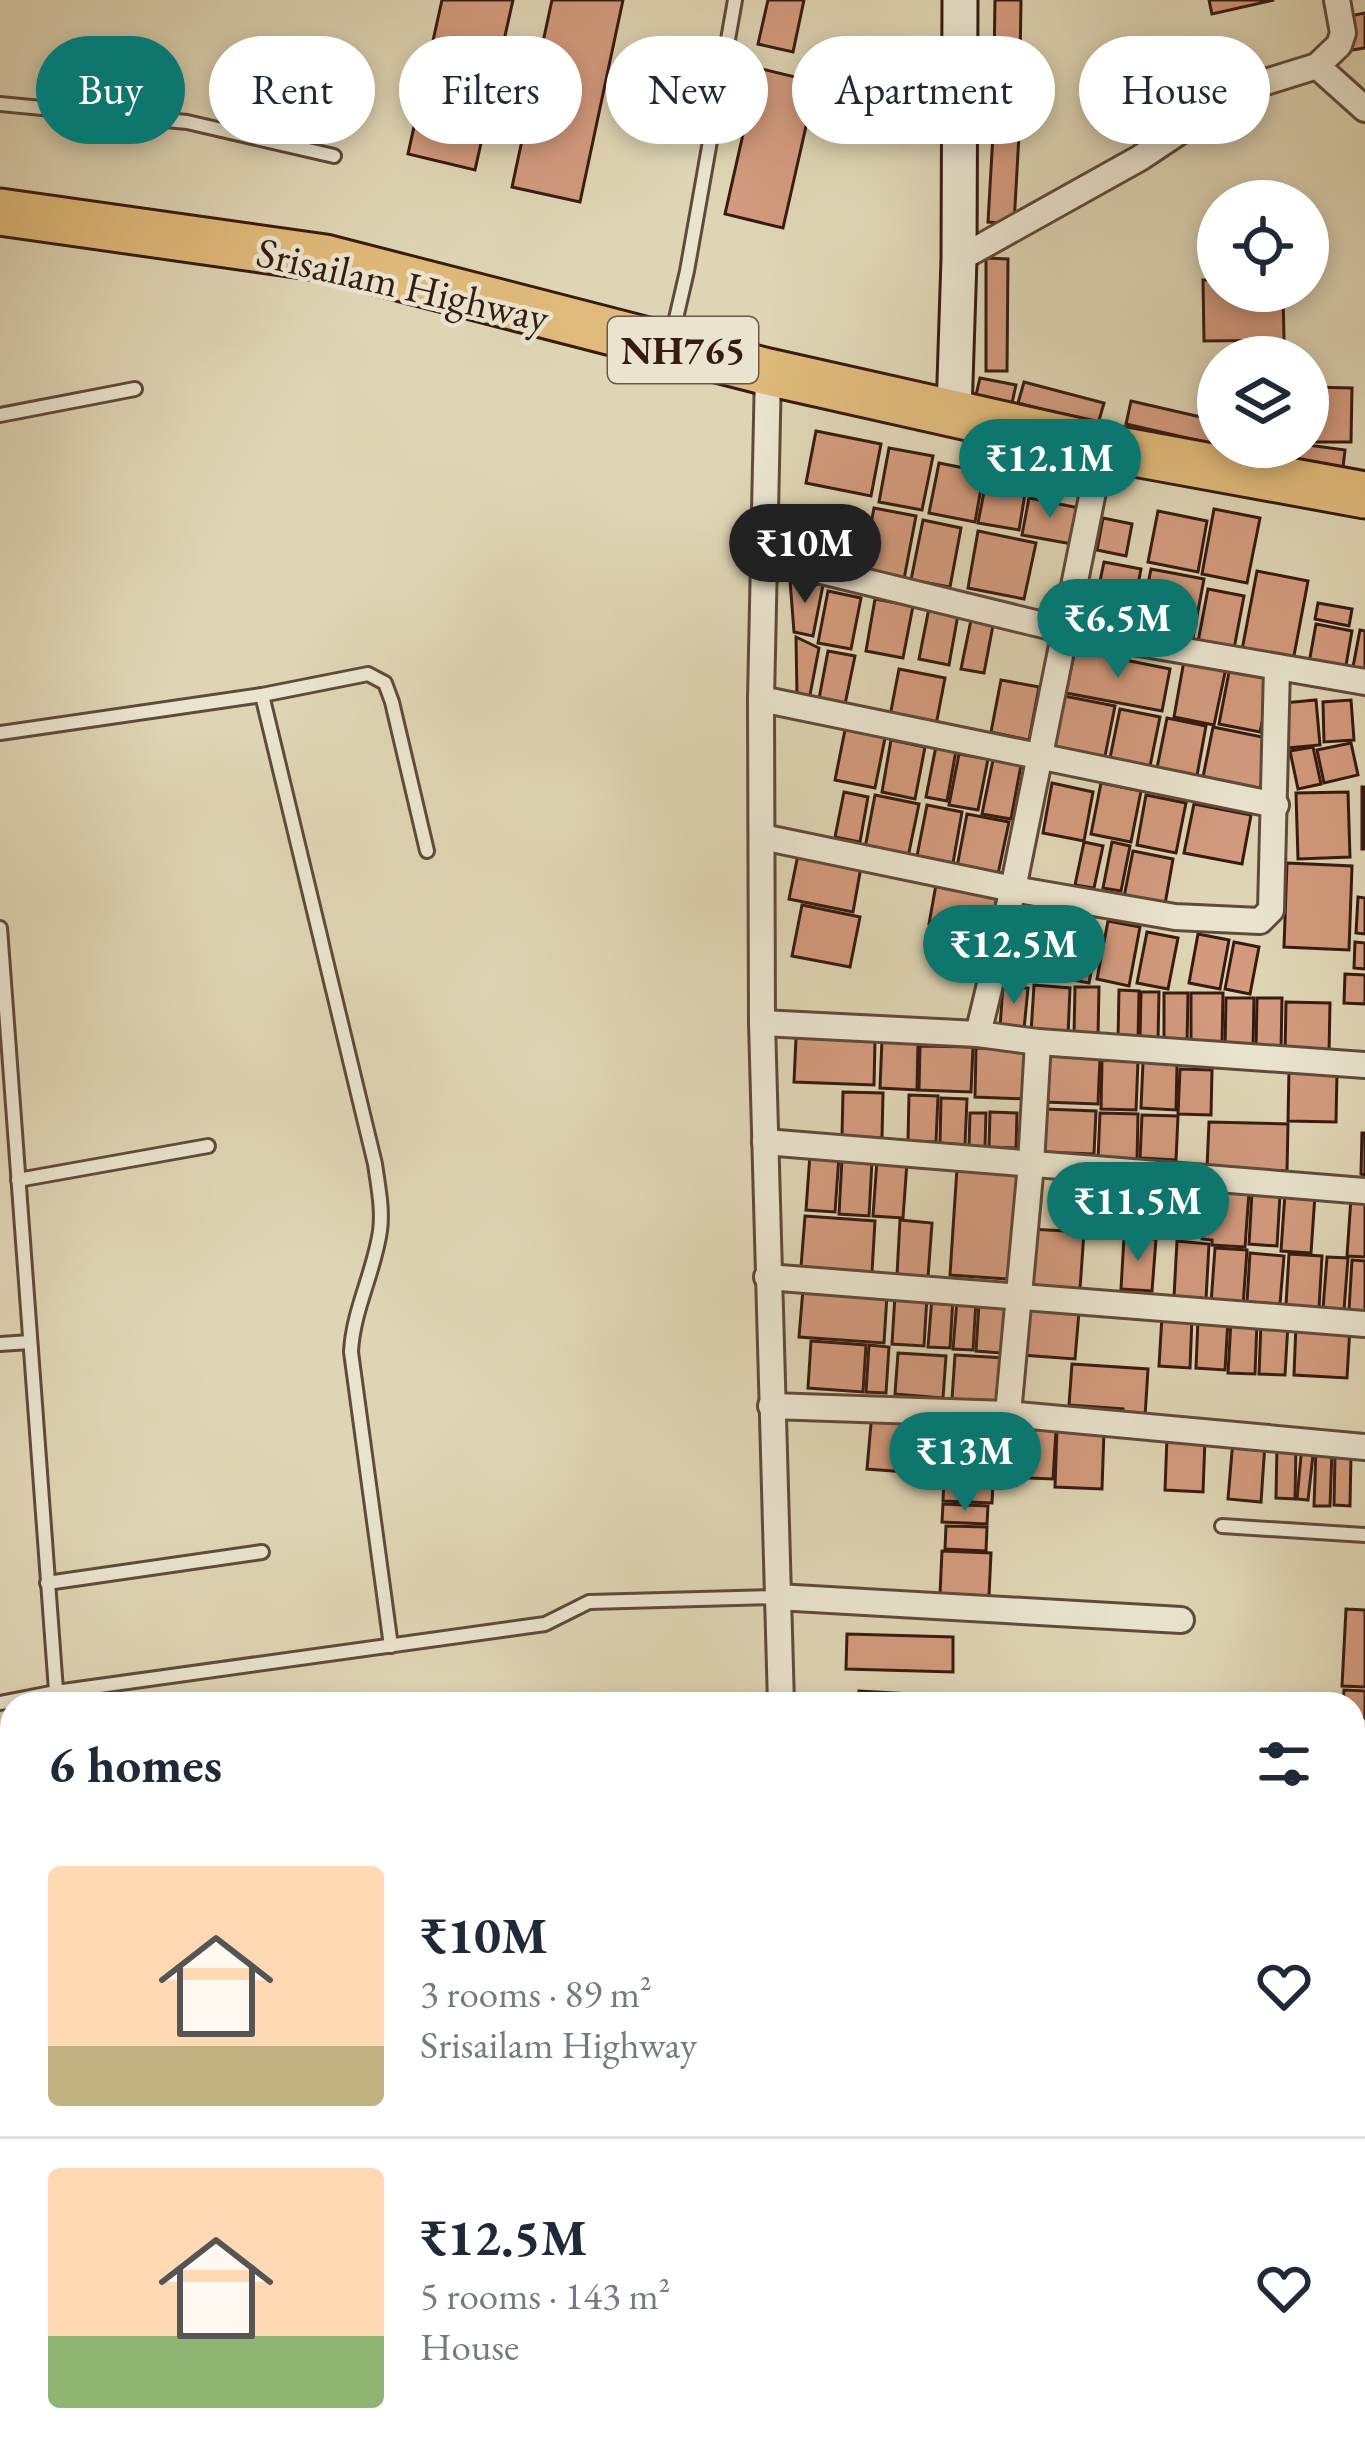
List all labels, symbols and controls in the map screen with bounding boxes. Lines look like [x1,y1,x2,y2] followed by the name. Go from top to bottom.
[36,36,185,144] chip: Buy
[209,36,375,144] chip: Rent
[399,36,582,144] chip: Filters
[606,36,768,144] chip: New
[792,36,1055,144] chip: Apartment
[1079,36,1270,144] chip: House
[1197,180,1329,468] map controls
[1197,180,1329,312] button: locate
[251,224,555,345] street label: Srisailam Highway
[608,317,758,383] road number: NH765
[1197,336,1329,468] button: layers
[952,419,1148,521] pin: ₹12.1M
[986,432,1114,483] text: ₹12.1M
[734,504,876,606] pin: ₹10M
[756,517,854,568] text: ₹10M
[1034,579,1202,681] pin: ₹6.5M
[1064,592,1172,643] text: ₹6.5M
[916,905,1112,1007] pin: ₹12.5M
[950,918,1078,969] text: ₹12.5M
[1040,1162,1236,1264] pin: ₹11.5M
[1074,1175,1202,1226] text: ₹11.5M
[894,1412,1036,1514] pin: ₹13M
[916,1425,1014,1476] text: ₹13M
[48,1731,222,1797] text: 6 homes
[1251,1731,1317,1797] icon: filters
[420,1902,548,1968] text: ₹10M
[144,1914,288,2058] icon: home
[1251,1953,1317,2019] icon: heart
[420,1968,652,2019] text: 3 rooms · 89 m²
[420,2019,697,2070] text: Srisailam Highway
[420,2204,587,2270] text: ₹12.5M
[144,2216,288,2360] icon: home
[1251,2255,1317,2321] icon: heart
[420,2270,671,2321] text: 5 rooms · 143 m²
[420,2321,519,2372] text: House

